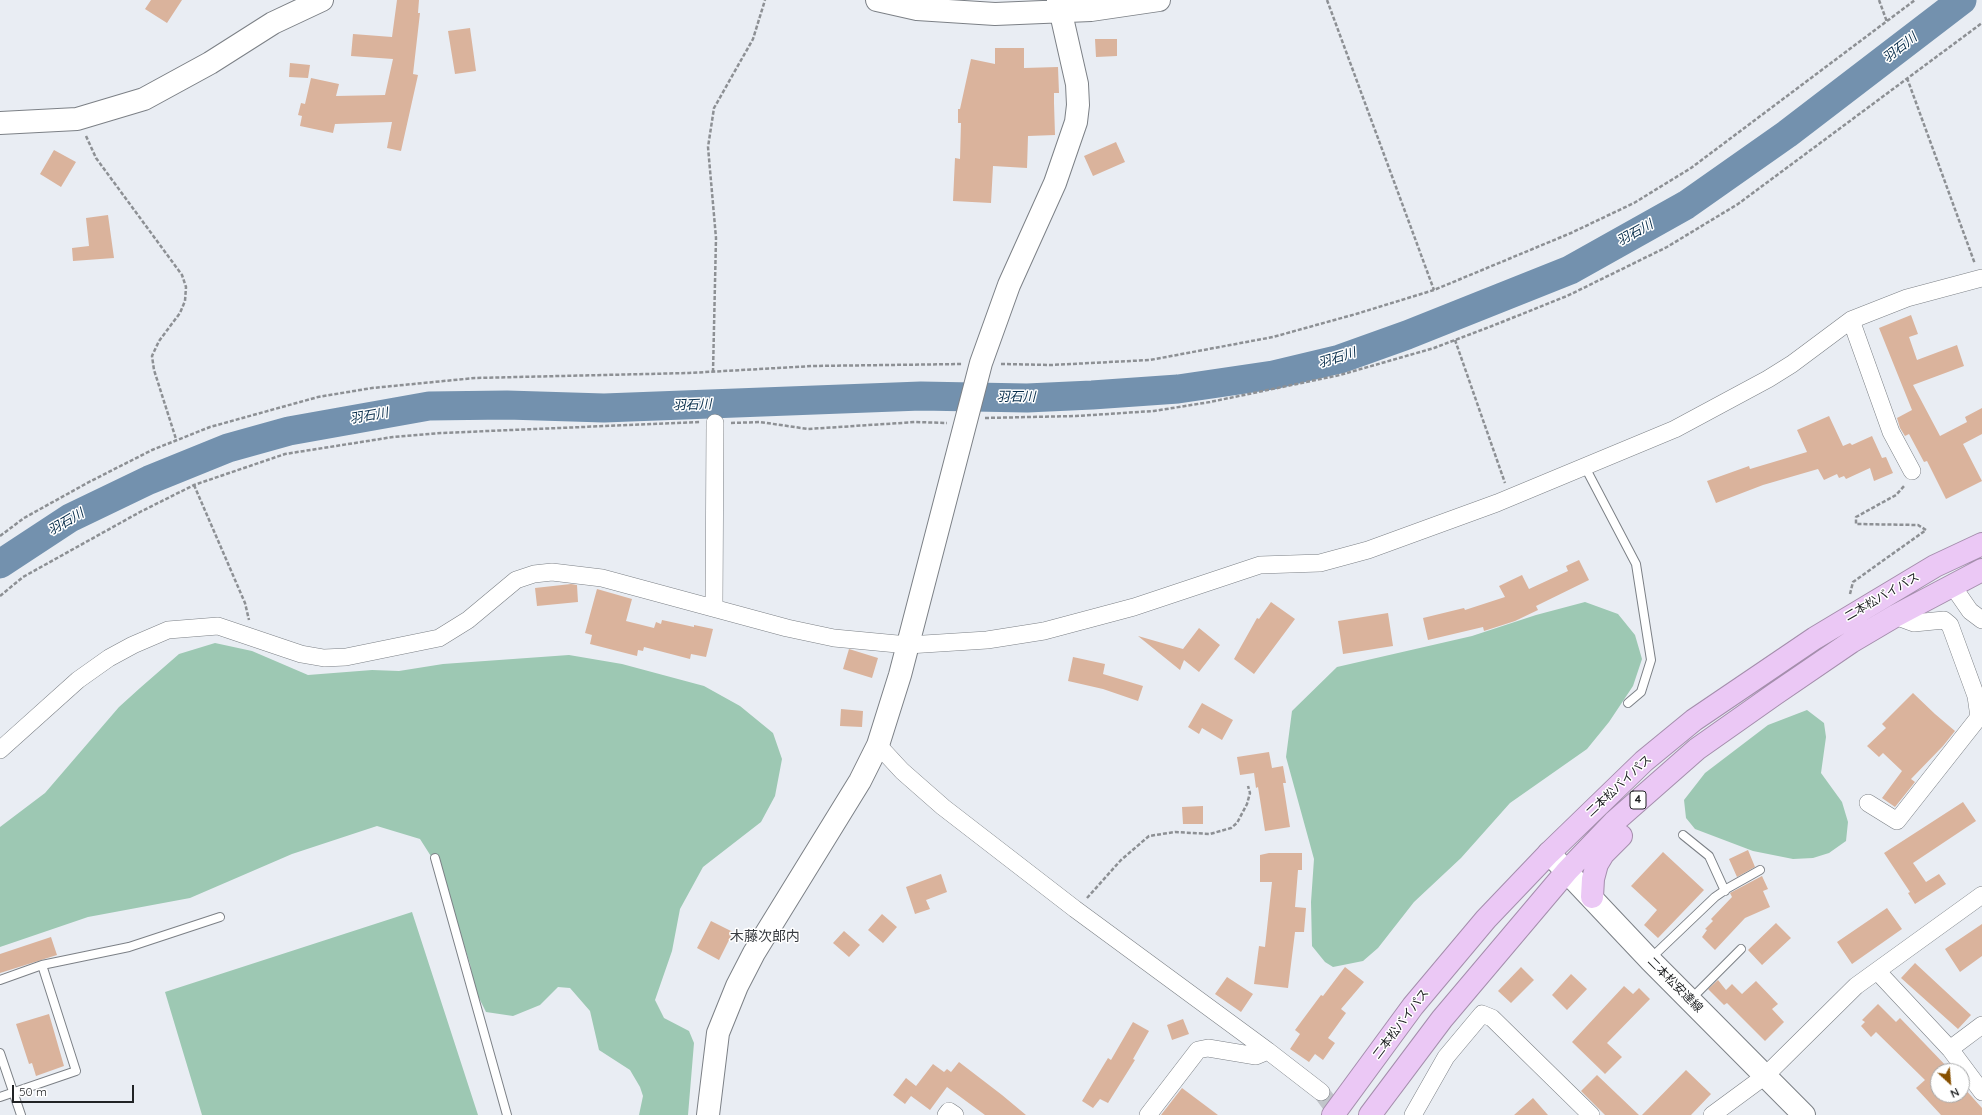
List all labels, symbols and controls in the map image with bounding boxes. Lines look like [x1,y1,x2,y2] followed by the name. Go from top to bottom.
[1880,30,1920,66] water label: 羽石川
[1614,217,1656,249] water label: 羽石川
[1316,345,1358,371] water label: 羽石川
[997,389,1035,405] water label: 羽石川
[672,397,712,413] water label: 羽石川
[348,405,390,427] water label: 羽石川
[45,505,87,539] water label: 羽石川
[1842,570,1922,624] street label: 二本松バイパス
[1583,752,1655,820] street label: 二本松バイパス
[1630,791,1646,809] road number: 4
[730,929,800,945] district label: 木藤次郎内
[1644,954,1706,1016] street label: 二本松安達線
[1370,986,1432,1062] street label: 二本松バイパス
[1930,1063,1970,1103] north arrow
[14,1077,136,1103] scale bar
[19,1084,47,1099] text: 50 m
[1948,1085,1962,1101] text: N

